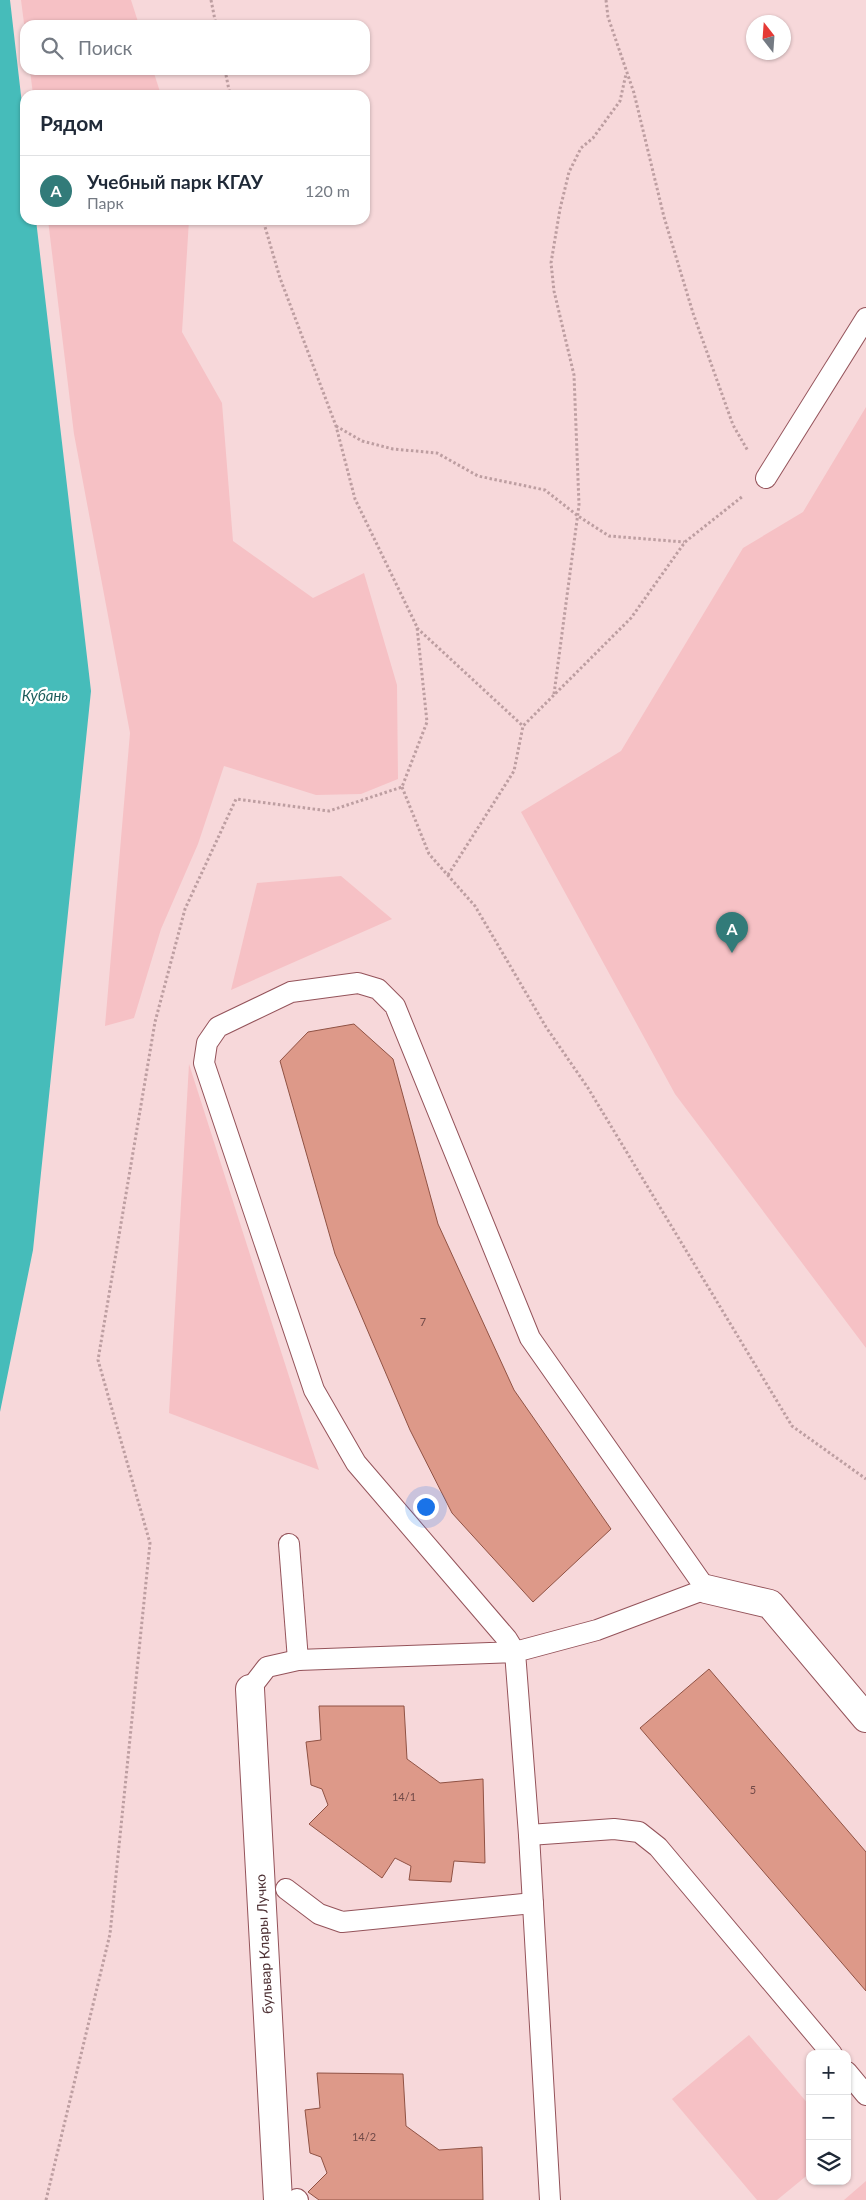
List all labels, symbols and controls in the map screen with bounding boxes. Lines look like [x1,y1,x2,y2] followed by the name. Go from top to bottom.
[746,15,791,60] north arrow
[20,20,370,75] search box
[38,34,66,62] icon: search
[78,36,132,59] text: Поиск
[40,110,103,135] text: Рядом
[87,170,263,193] text: Учебный парк КГАУ
[50,181,62,200] text: A
[305,181,350,200] text: 120 m
[87,193,124,212] text: Парк
[22,686,68,704] water label: Кубань
[716,912,748,953] pin: A
[420,1315,426,1328] house number: 7
[413,1494,439,1520] your location
[750,1783,756,1796] house number: 5
[392,1790,416,1803] house number: 14/1
[251,1874,276,2014] street label: бульвар Клары Лучко
[806,2050,851,2185] map controls
[806,2050,851,2095] button: +
[806,2095,851,2140] button: −
[352,2130,376,2143] house number: 14/2
[806,2140,851,2185] button: layers

